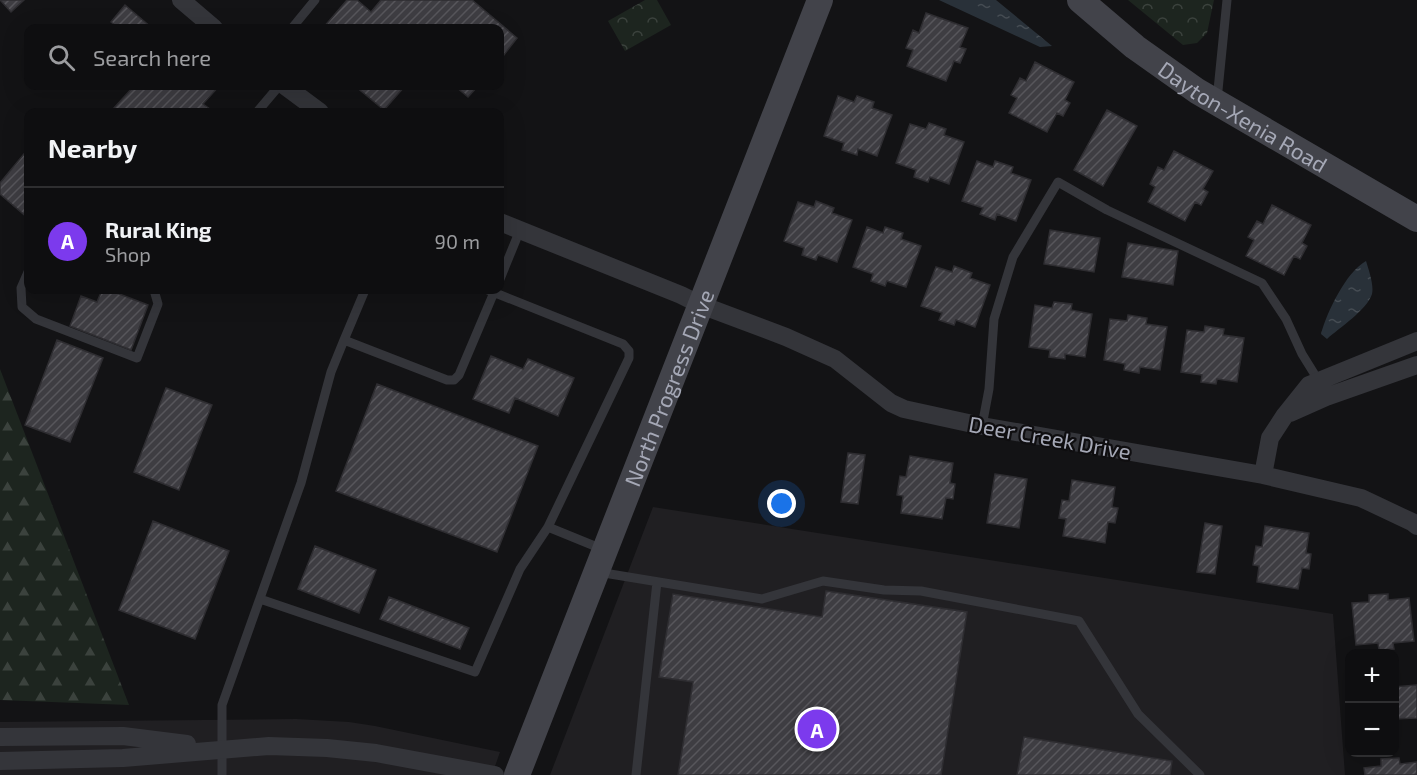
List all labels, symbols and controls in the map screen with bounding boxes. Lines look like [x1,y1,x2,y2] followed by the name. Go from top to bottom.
[24,24,504,90] search box
[45,41,78,74] icon: search
[93,44,211,70] text: Search here
[1154,55,1332,177] street label: Dayton-Xenia Road
[48,132,137,163] text: Nearby
[105,216,212,242] text: Rural King
[61,229,74,253] text: A
[435,229,480,253] text: 90 m
[105,242,151,266] text: Shop
[618,285,719,490] street label: North Progress Drive
[967,410,1133,464] street label: Deer Creek Drive
[767,489,796,518] your location
[1345,649,1399,757] map controls
[1345,649,1399,703] button: +
[1345,703,1399,757] button: −
[798,706,836,752] pin: A

